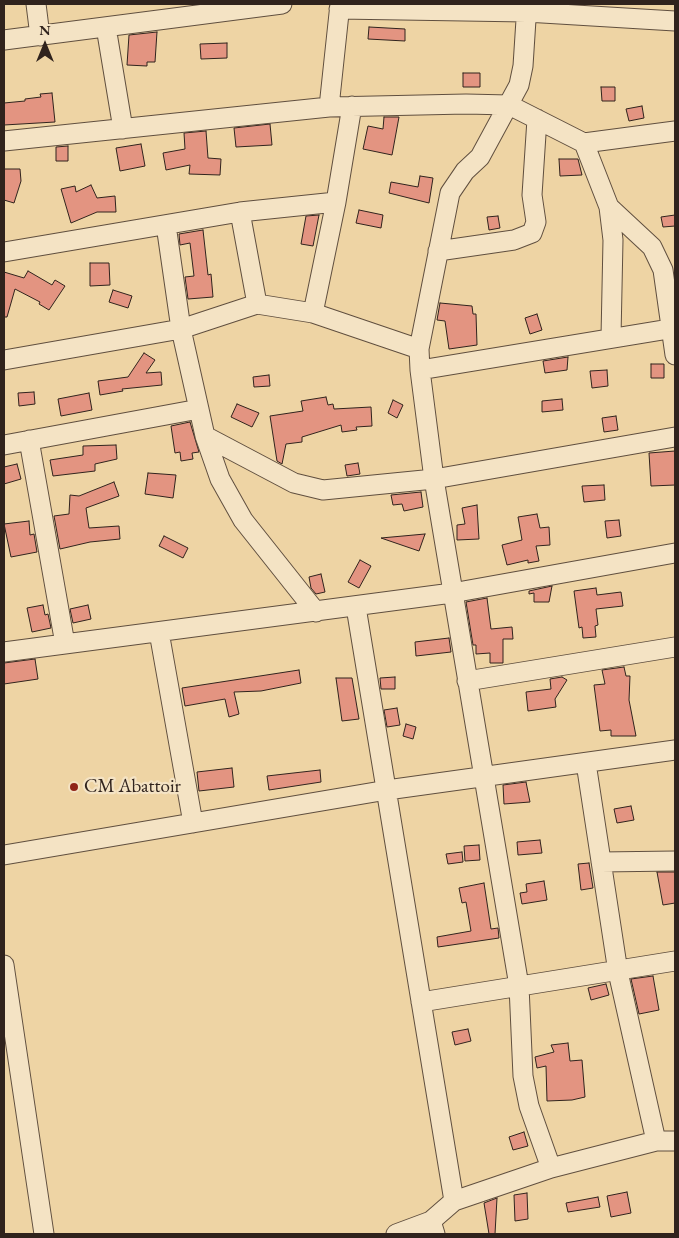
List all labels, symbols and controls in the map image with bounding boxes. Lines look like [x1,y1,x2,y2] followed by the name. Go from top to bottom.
[20,20,70,70] north arrow
[39,21,51,39] text: N
[84,776,181,798] place label: CM Abattoir
[68,781,80,793] marker: CM Abattoir

